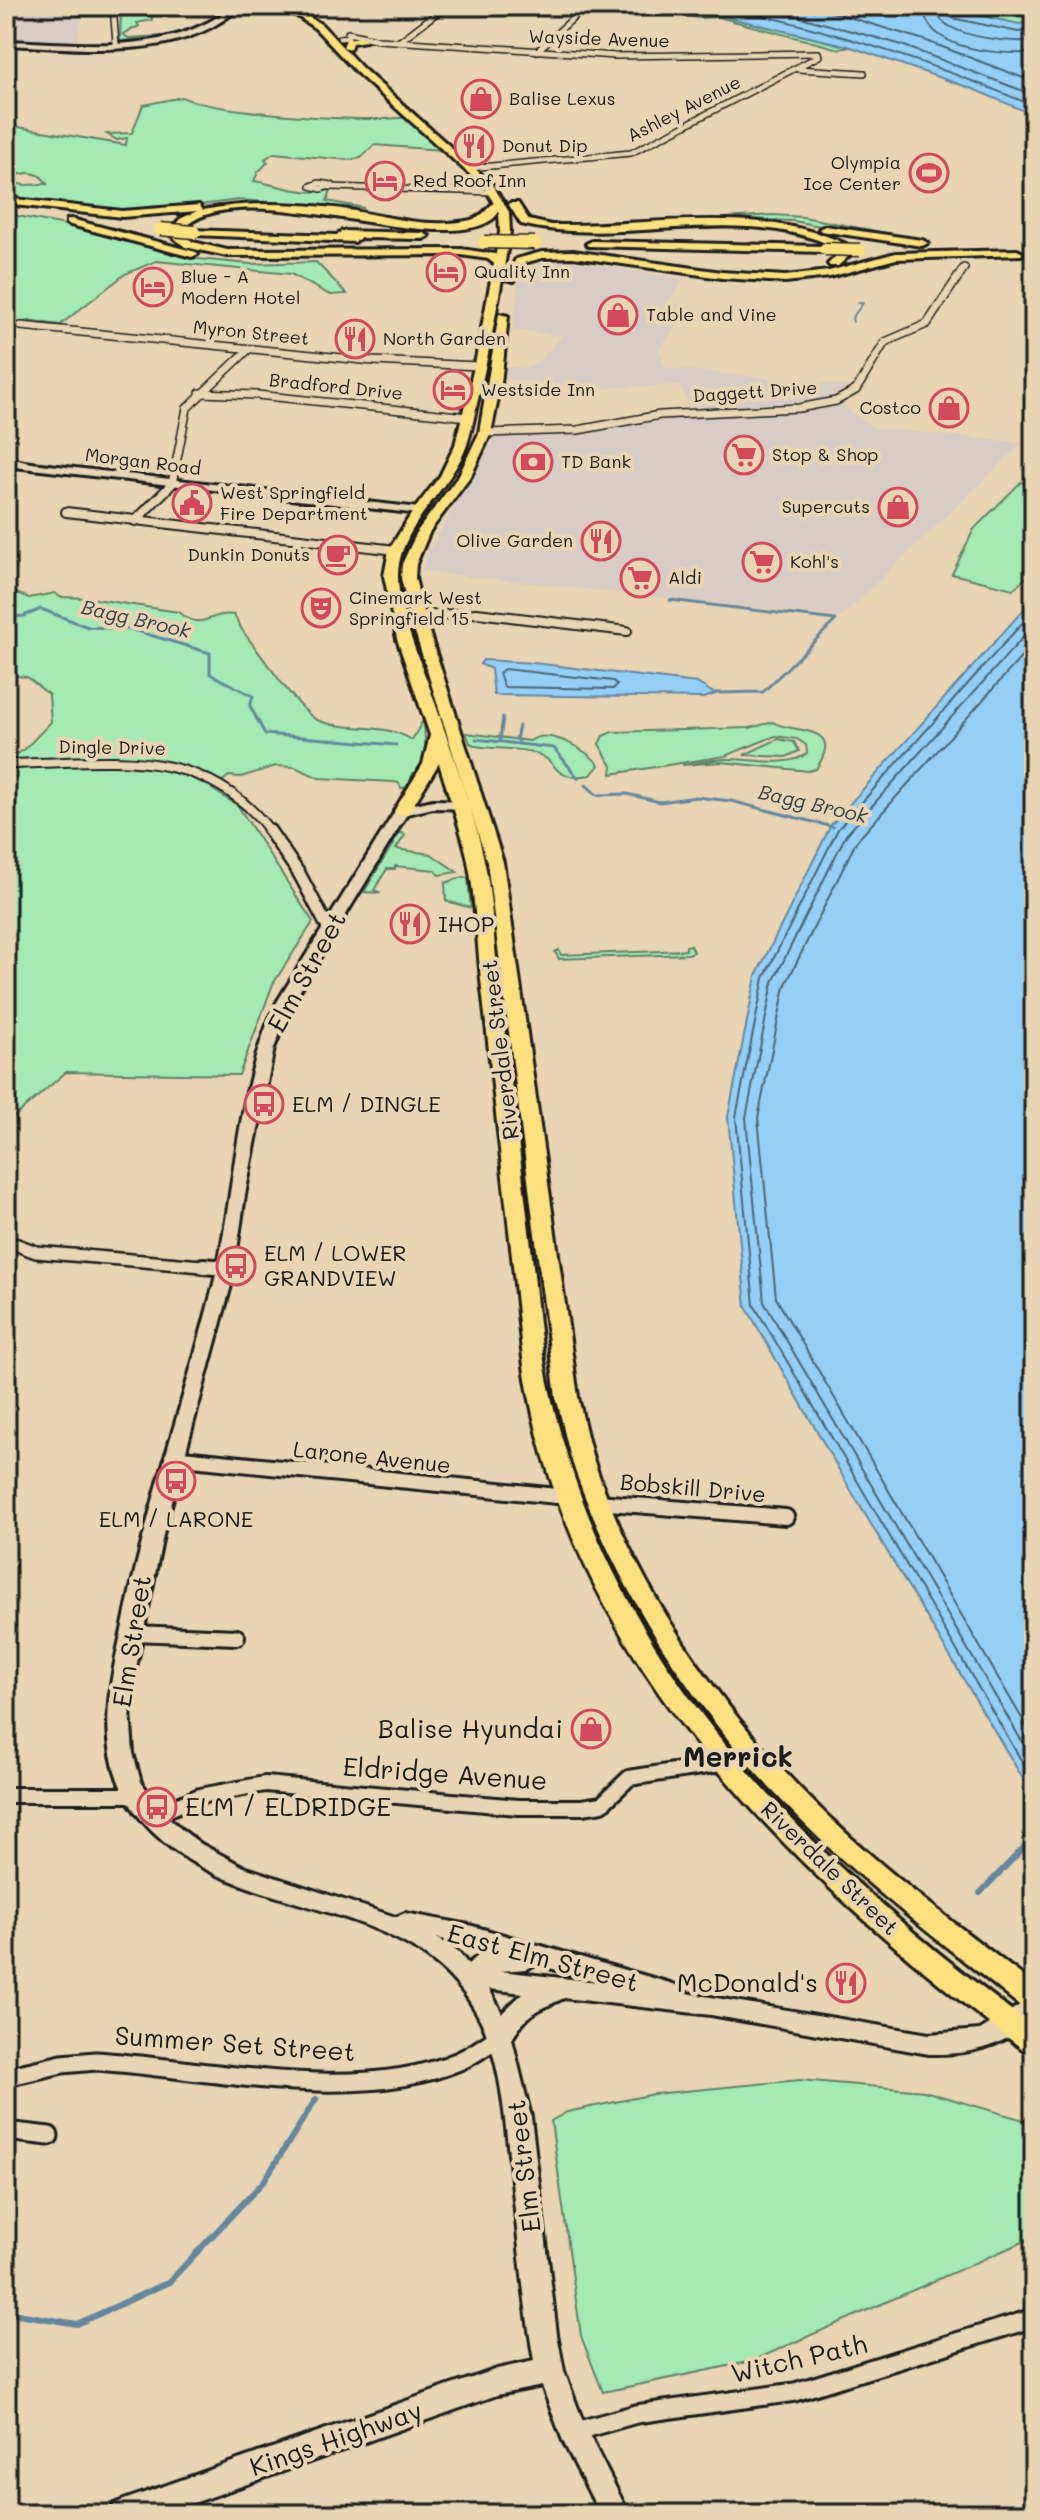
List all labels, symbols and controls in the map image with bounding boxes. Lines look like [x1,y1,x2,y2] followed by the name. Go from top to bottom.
[528,24,670,52] street label: Wayside Avenue
[623,69,744,147] street label: Ashley Avenue
[460,78,502,120] shop icon: Balise Lexus
[509,86,615,110] place label: Balise Lexus
[453,125,495,167] restaurant icon: Donut Dip
[502,133,588,157] place label: Donut Dip
[804,150,901,195] place label: Olympia Ice Center
[908,152,950,194] sports icon: Olympia Ice Center
[364,160,406,202] hotel icon: Red Roof Inn
[413,168,526,192] place label: Red Roof Inn
[425,251,467,293] hotel icon: Quality Inn
[474,259,570,283] place label: Quality Inn
[181,264,300,309] place label: Blue - A Modern Hotel
[132,266,174,308] hotel icon: Blue - A Modern Hotel
[597,294,639,336] shop icon: Table and Vine
[646,302,777,326] place label: Table and Vine
[192,314,310,350] street label: Myron Street
[334,318,376,360] restaurant icon: North Garden
[383,326,506,350] place label: North Garden
[268,367,404,405] street label: Bradford Drive
[432,369,474,411] hotel icon: Westside Inn
[692,375,818,407] street label: Daggett Drive
[481,377,595,401] place label: Westside Inn
[928,387,970,429] shop icon: Costco
[860,395,921,419] place label: Costco
[723,434,765,476] supermarket icon: Stop & Shop
[512,441,554,483] bank icon: TD Bank
[84,442,202,480] street label: Morgan Road
[772,442,878,466] place label: Stop & Shop
[561,449,631,473] place label: TD Bank
[220,480,368,525] place label: West Springfield Fire Department
[171,482,213,524] public building icon: West Springfield Fire Department
[877,486,919,528] shop icon: Supercuts
[782,494,870,518] place label: Supercuts
[580,520,622,562] restaurant icon: Olive Garden
[456,528,573,552] place label: Olive Garden
[317,534,359,576] cafe icon: Dunkin Donuts
[741,541,783,583] supermarket icon: Kohl's
[187,542,310,566] place label: Dunkin Donuts
[790,549,839,573] place label: Kohl's
[619,557,661,599] supermarket icon: Aldi
[668,565,702,589] place label: Aldi
[349,585,482,630] place label: Cinemark West Springfield 15
[300,587,342,629] theatre icon: Cinemark West Springfield 15
[79,593,194,643] water label: Bagg Brook
[58,734,166,760] street label: Dingle Drive
[756,778,871,828] water label: Bagg Brook
[389,903,431,945] restaurant icon: IHOP
[259,905,353,1038] street label: Elm Street
[438,909,494,938] place label: IHOP
[474,958,525,1142] street label: Riverdale Street
[243,1083,285,1125] bus stop icon: ELM / DINGLE
[292,1089,441,1118] place label: ELM / DINGLE
[264,1238,406,1292] place label: ELM / LOWER GRANDVIEW
[215,1245,257,1287] bus stop icon: ELM / LOWER GRANDVIEW
[292,1434,452,1479] street label: Larone Avenue
[155,1460,197,1502] bus stop icon: ELM / LARONE
[619,1467,767,1508] street label: Bobskill Drive
[99,1504,253,1533] place label: ELM / LARONE
[104,1572,158,1709] street label: Elm Street
[570,1708,612,1750] shop icon: Balise Hyundai
[378,1711,563,1745] place label: Balise Hyundai
[683,1738,793,1774] district label: Merrick
[342,1749,548,1797] street label: Eldridge Avenue
[136,1786,178,1828] bus stop icon: ELM / ELDRIDGE
[185,1789,391,1823] place label: ELM / ELDRIDGE
[755,1794,906,1941] street label: Riverdale Street
[444,1915,643,1999] street label: East Elm Street
[825,1962,867,2004] restaurant icon: McDonald's
[677,1965,818,1999] place label: McDonald's
[114,2018,356,2068] street label: Summer Set Street
[498,2098,548,2234] street label: Elm Street
[727,2326,870,2390] street label: Witch Path
[245,2393,426,2483] street label: Kings Highway

